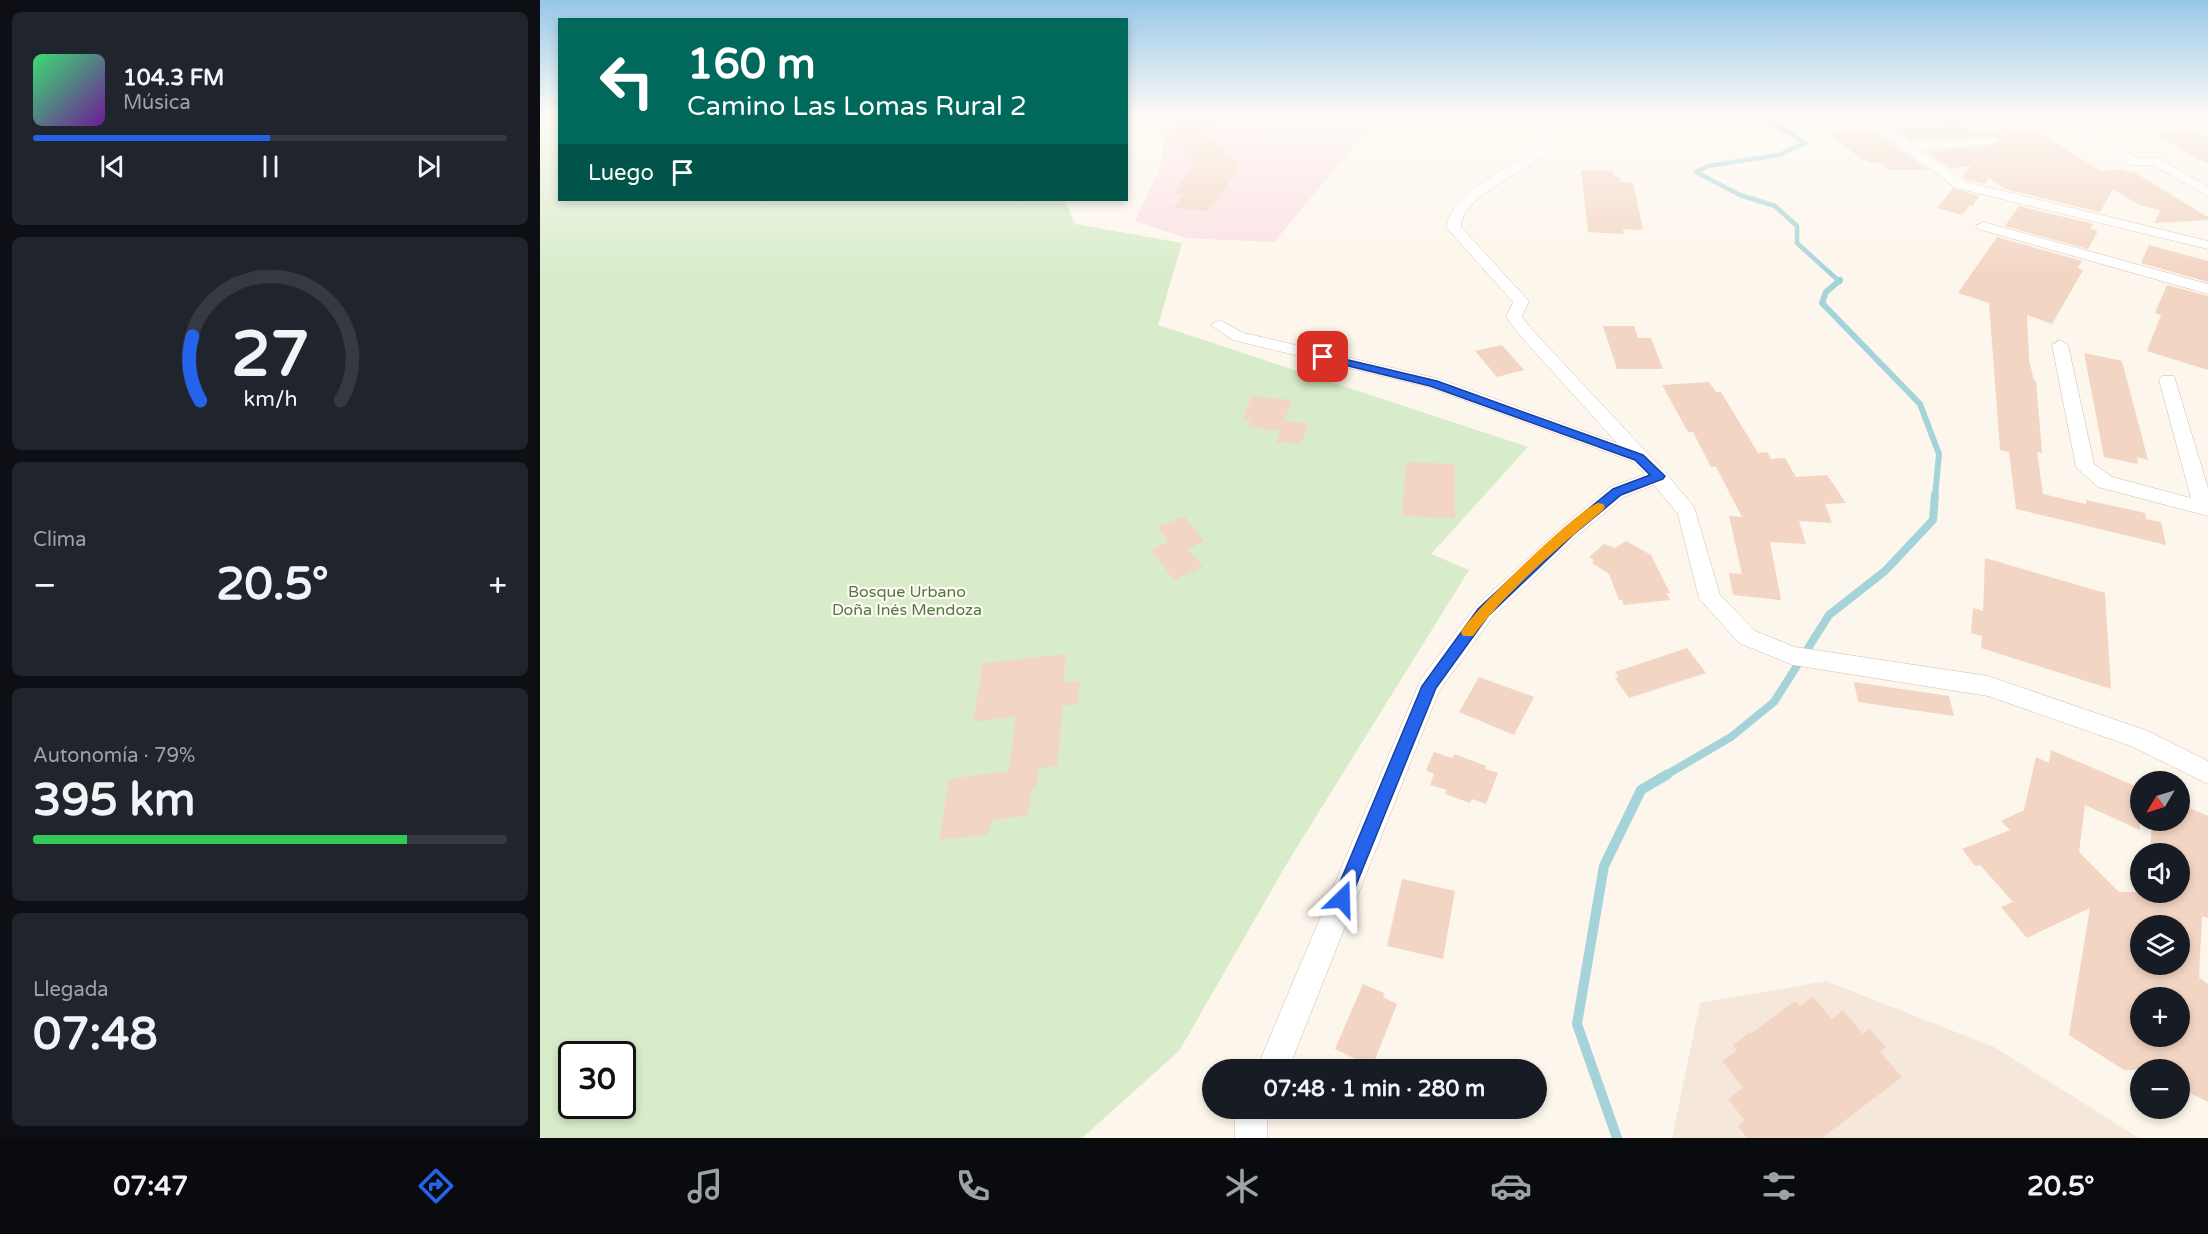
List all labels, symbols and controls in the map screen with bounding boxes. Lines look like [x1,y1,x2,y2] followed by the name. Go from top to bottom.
[687,39,816,90] text: 160 m
[588,42,666,120] icon: left
[123,65,224,91] text: 104.3 FM
[687,90,1027,123] text: Camino Las Lomas Rural 2
[123,91,191,115] text: Música
[96,150,129,183] icon: previous
[254,150,287,183] icon: pause
[412,150,445,183] icon: next
[666,156,699,189] icon: arrive
[588,160,654,186] text: Luego
[231,318,309,393] text: 27
[1297,331,1348,382] pin
[1306,340,1339,373] icon: arrive
[243,386,297,412] text: km/h
[33,528,86,552] text: Clima
[216,558,329,612] text: 20.5°
[33,566,57,605] text: −
[488,566,507,605] text: +
[832,582,982,620] park label: Bosque Urbano Doña Inés Mendoza
[33,744,195,768] text: Autonomía · 79%
[2130,771,2190,831] north arrow
[2130,771,2190,1119] map controls
[33,774,195,828] text: 395 km
[2130,843,2190,903] button: sound
[1310,867,1374,931] position arrow
[2130,915,2190,975] button: layers
[33,978,109,1002] text: Llegada
[2130,987,2190,1047] button: +
[33,1008,158,1062] text: 07:48
[558,1041,636,1119] speed limit sign: 30
[2130,1059,2190,1119] button: −
[1264,1076,1485,1102] text: 07:48 · 1 min · 280 m
[415,1165,457,1207] icon: directions
[684,1165,726,1207] icon: music
[952,1165,994,1207] icon: phone
[1221,1165,1263,1207] icon: climate
[1490,1165,1532,1207] icon: car
[1758,1165,1800,1207] icon: filters
[113,1170,188,1203] text: 07:47
[2027,1170,2095,1203] text: 20.5°

